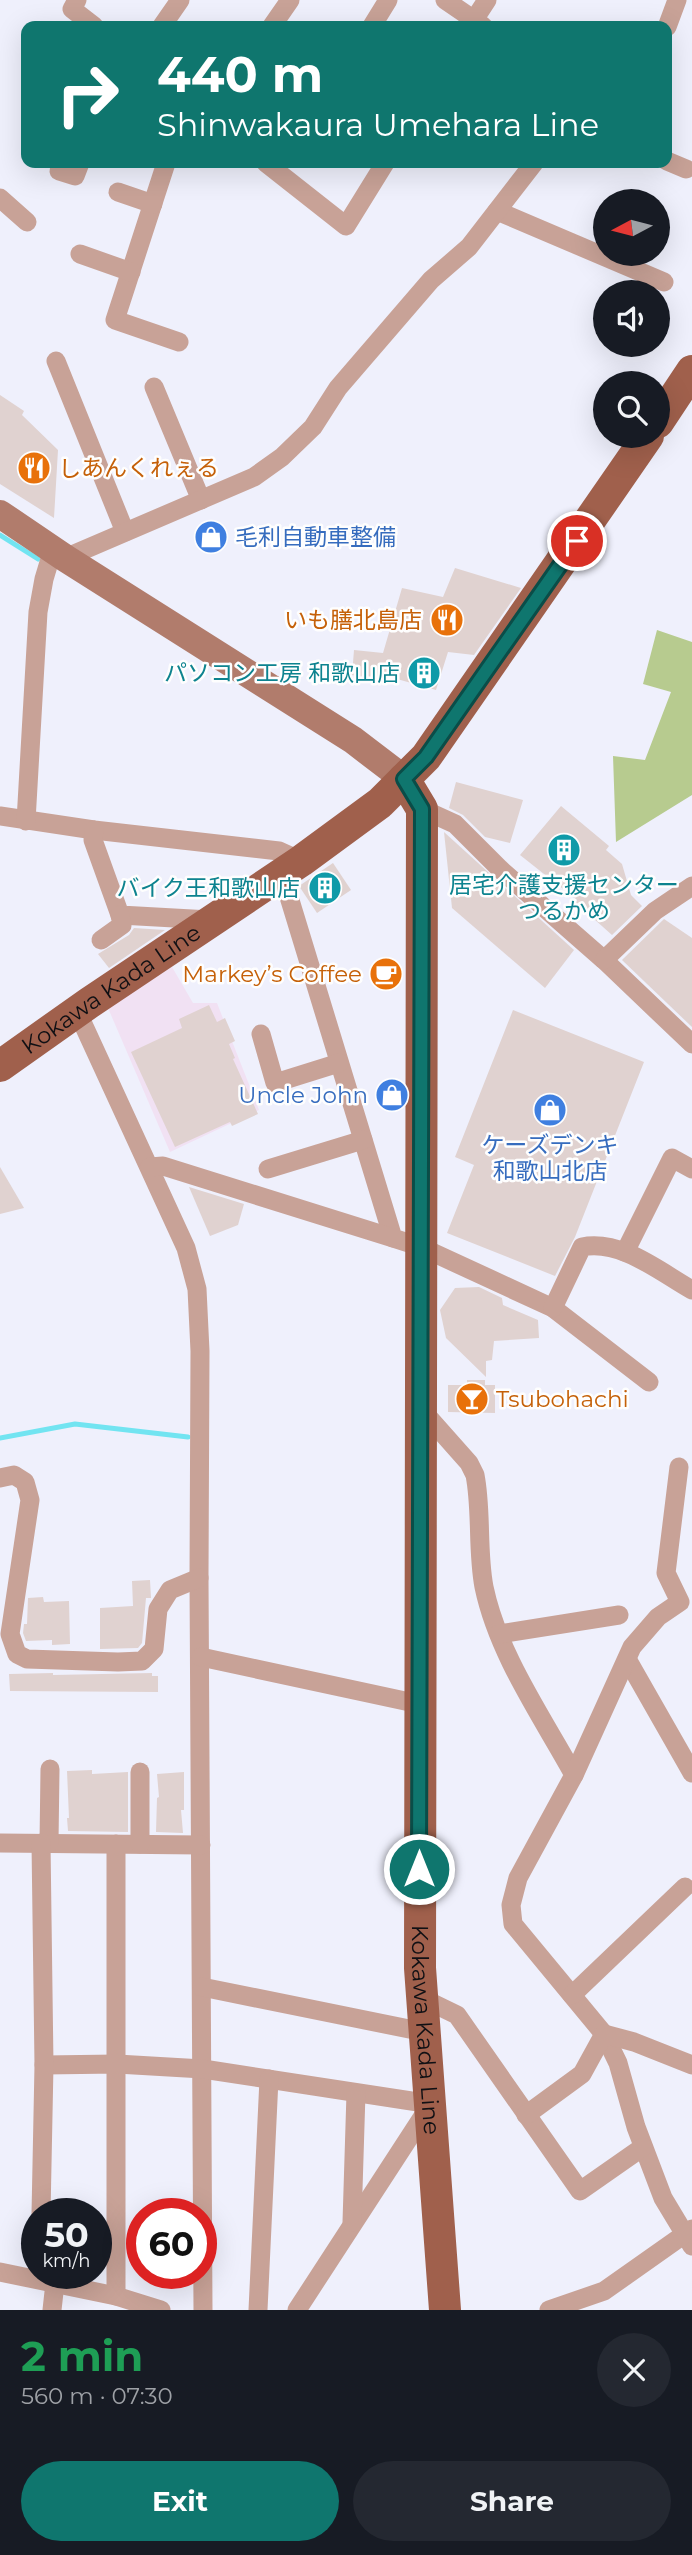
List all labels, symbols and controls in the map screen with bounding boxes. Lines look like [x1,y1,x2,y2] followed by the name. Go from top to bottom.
[157,45,323,104] text: 440 m
[42,49,133,140] icon: right
[157,105,599,144] text: Shinwakaura Umehara Line
[593,189,670,266] north arrow
[593,189,670,448] map controls
[593,280,670,357] button: sound
[593,371,670,448] button: search
[15,449,53,487] restaurant icon: しあんくれぇる
[58,454,219,482] place label: しあんくれぇる
[547,511,607,571] pin
[192,518,230,556] shop icon: 毛利自動車整備
[558,522,596,560] icon: arrive
[235,523,396,551] place label: 毛利自動車整備
[428,601,466,639] restaurant icon: いも膳北島店
[284,606,422,634] place label: いも膳北島店
[405,654,443,692] building icon: パソコン工房 和歌山店
[164,659,400,687] place label: パソコン工房 和歌山店
[545,831,583,869] building icon: 居宅介護支援センター つるかめ
[306,869,344,907] building icon: バイク王和歌山店
[449,871,679,925] place label: 居宅介護支援センター つるかめ
[116,874,300,902] place label: バイク王和歌山店
[16,918,206,1060] street label: Kokawa Kada Line
[367,955,405,993] cafe icon: Markey’s Coffee
[182,960,362,988] place label: Markey’s Coffee
[373,1076,411,1114] shop icon: Uncle John
[238,1081,368,1109] place label: Uncle John
[531,1091,569,1129] shop icon: ケーズデンキ 和歌山北店
[482,1131,618,1185] place label: ケーズデンキ 和歌山北店
[453,1380,491,1418] bar icon: Tsubohachi
[496,1385,629,1413] place label: Tsubohachi
[382,1832,456,1906] position arrow
[406,1925,446,2136] street label: Kokawa Kada Line
[126,2198,217,2289] speed limit sign: 60
[44,2213,89,2256] text: 50
[42,2250,91,2272] text: km/h
[21,2330,143,2382] text: 2 min
[597,2333,671,2407] button: close
[21,2382,173,2410] text: 560 m · 07:30
[21,2461,339,2541] button: Exit
[353,2461,671,2541] button: Share

